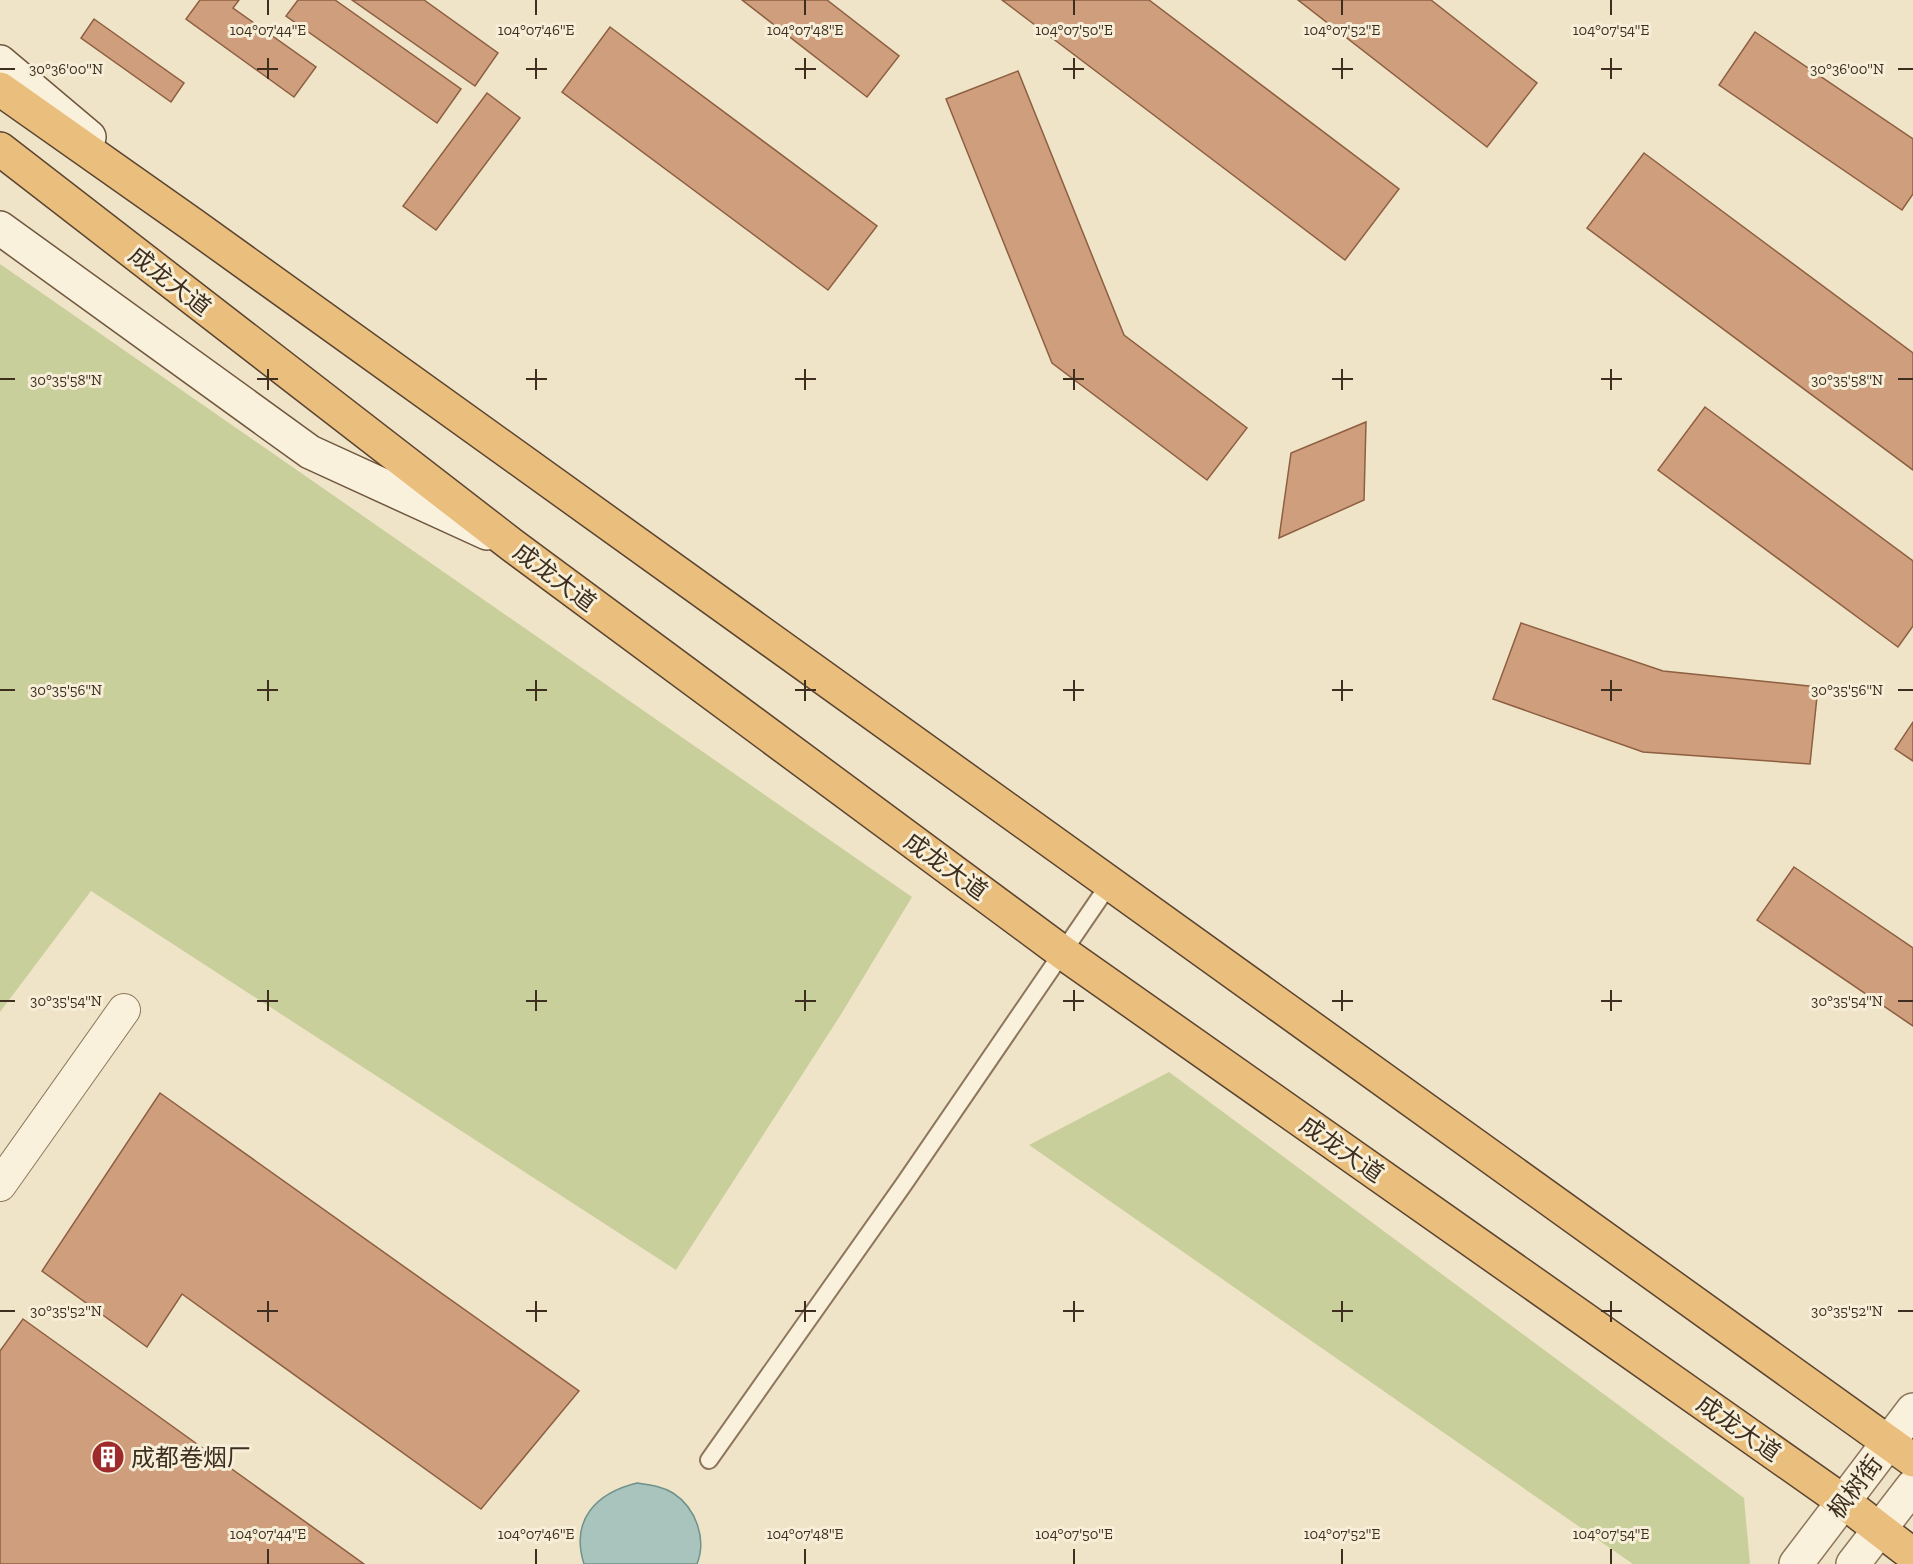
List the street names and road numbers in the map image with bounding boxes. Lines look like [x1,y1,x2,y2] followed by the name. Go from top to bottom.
[123,240,217,322] street label: 成龙大道
[508,537,602,617] street label: 成龙大道
[899,826,993,906] street label: 成龙大道
[1294,1110,1390,1188] street label: 成龙大道
[1691,1389,1787,1467] street label: 成龙大道
[1822,1450,1888,1524] street label: 枫树街

